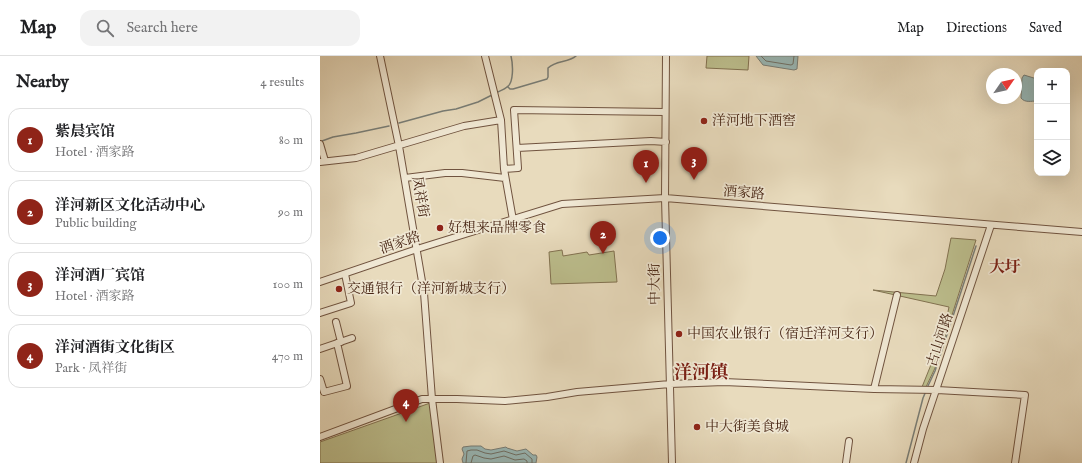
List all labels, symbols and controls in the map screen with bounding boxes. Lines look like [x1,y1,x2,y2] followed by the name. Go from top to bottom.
[80,10,360,46] search box
[20,16,56,40] text: Map
[94,17,116,39] icon: search
[126,18,198,37] text: Search here
[897,19,924,37] text: Map
[946,19,1007,37] text: Directions
[1029,19,1062,37] text: Saved
[986,68,1022,104] north arrow
[1034,68,1070,176] map controls
[1034,68,1070,104] button: +
[16,72,69,93] text: Nearby
[260,74,304,91] text: 4 results
[1034,104,1070,140] button: −
[712,112,796,130] place label: 洋河地下酒窖
[699,116,709,126] marker: 洋河地下酒窖
[55,122,115,141] text: 紫晨宾馆
[28,132,32,149] text: 1
[279,132,303,149] text: 80 m
[1034,140,1070,176] button: layers
[55,144,135,161] text: Hotel · 酒家路
[681,147,707,180] pin: 3
[633,150,659,183] pin: 1
[407,175,433,219] street label: 凤祥街
[722,182,766,204] street label: 酒家路
[55,196,205,215] text: 洋河新区文化活动中心
[27,204,33,221] text: 2
[278,204,303,221] text: 90 m
[55,215,137,232] text: Public building
[448,219,546,237] place label: 好想来品牌零食
[590,221,616,254] pin: 2
[435,223,445,233] marker: 好想来品牌零食
[377,228,423,258] street label: 酒家路
[650,228,670,248] your location
[989,258,1021,278] district label: 大圩
[646,263,664,305] street label: 中大街
[55,266,145,285] text: 洋河酒厂宾馆
[28,276,32,293] text: 3
[273,276,303,293] text: 100 m
[347,280,515,298] place label: 交通银行（洋河新城支行）
[334,284,344,294] marker: 交通银行（洋河新城支行）
[55,288,135,305] text: Hotel · 酒家路
[923,311,957,369] street label: 古山河路
[687,325,883,343] place label: 中国农业银行（宿迁洋河支行）
[674,329,684,339] marker: 中国农业银行（宿迁洋河支行）
[55,338,175,357] text: 洋河酒街文化街区
[27,348,33,365] text: 4
[272,348,303,365] text: 470 m
[55,360,127,377] text: Park · 凤祥街
[674,362,729,385] district label: 洋河镇
[393,389,419,422] pin: 4
[705,418,789,436] place label: 中大街美食城
[692,422,702,432] marker: 中大街美食城

